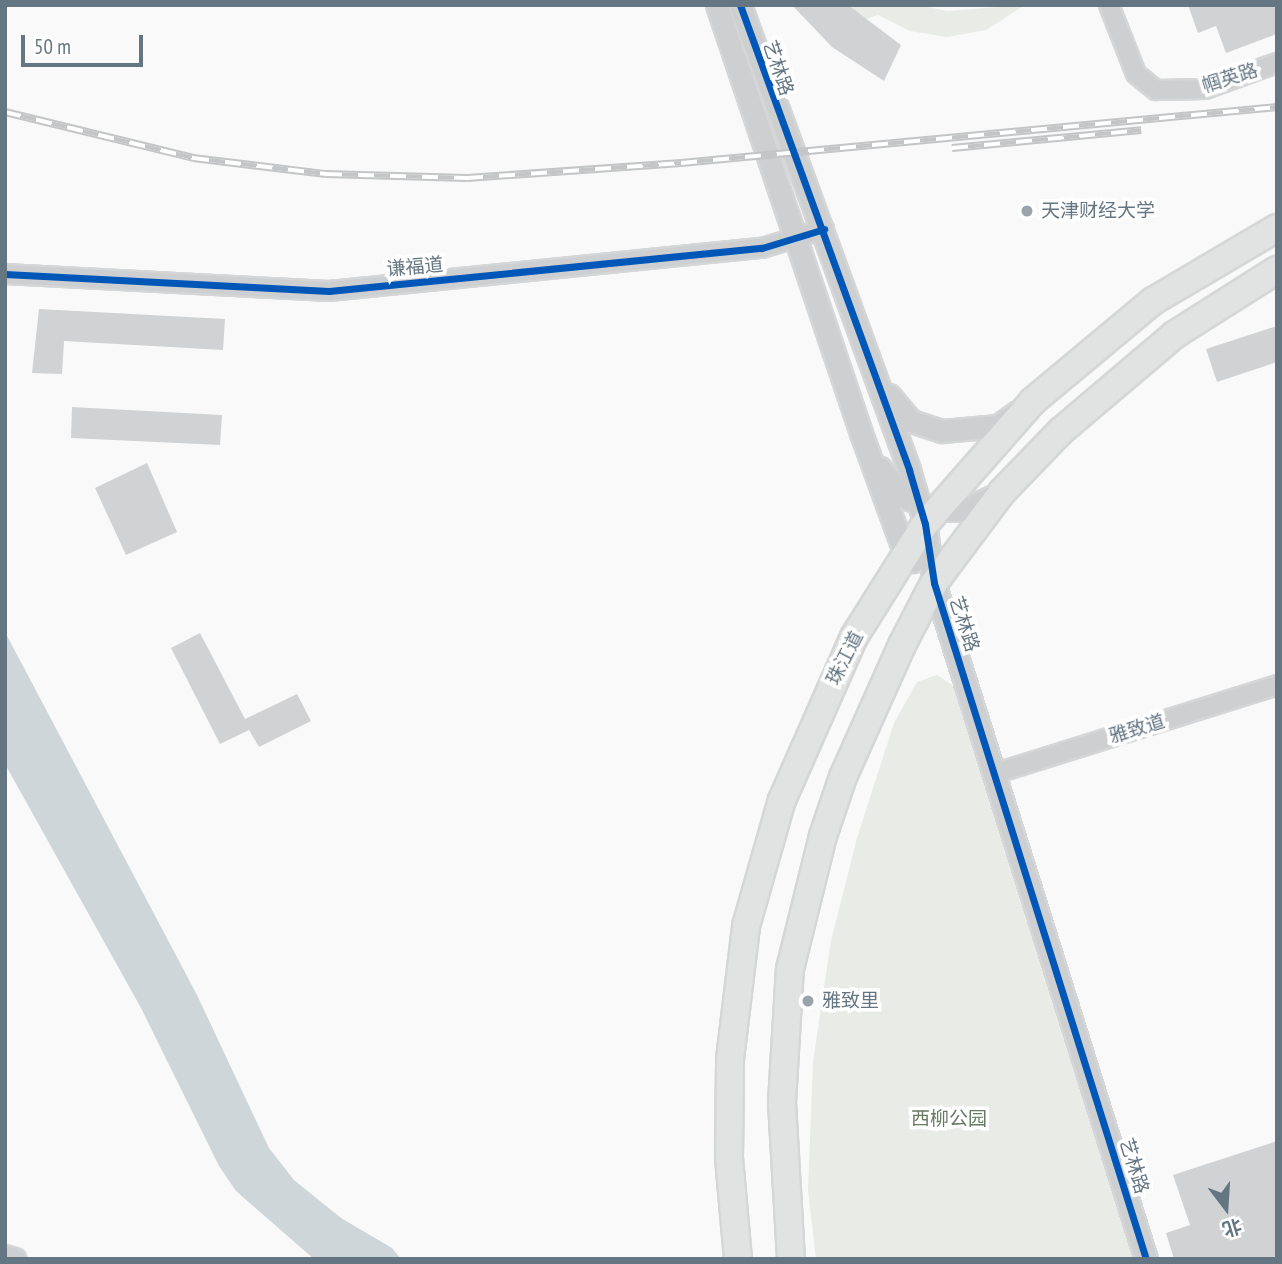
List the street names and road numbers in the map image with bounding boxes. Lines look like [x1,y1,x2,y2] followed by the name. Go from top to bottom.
[758,37,798,99] street label: 艺林路
[1199,59,1261,97] street label: 帼英路
[386,253,444,281] street label: 谦福道
[944,593,984,655] street label: 艺林路
[822,627,868,689] street label: 珠江道
[1106,710,1168,748] street label: 雅致道
[1115,1135,1153,1197] street label: 艺林路

